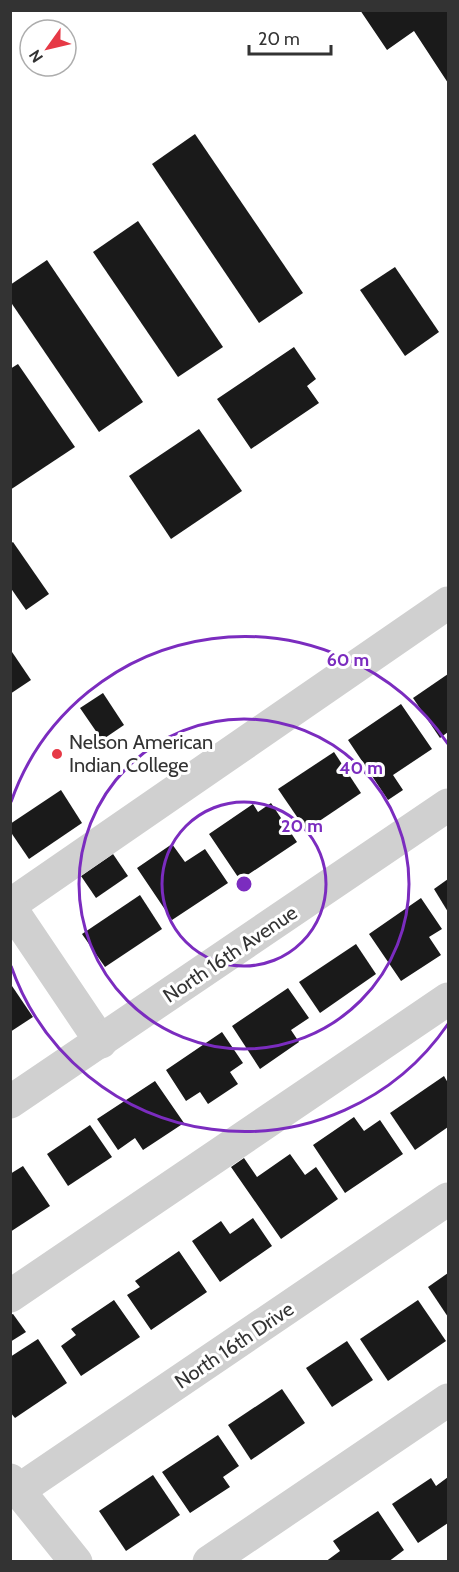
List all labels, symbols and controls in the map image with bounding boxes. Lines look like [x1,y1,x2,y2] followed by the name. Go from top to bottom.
[18,18,78,78] north arrow
[249,18,332,56] scale bar
[258,28,300,50] text: 20 m
[25,46,47,66] text: N
[327,649,369,671] text: 60 m
[69,730,213,777] place label: Nelson American Indian College
[50,747,64,761] marker: Nelson American Indian College
[339,757,383,779] text: 40 m
[281,815,323,837] text: 20 m
[234,874,254,894] centre of rings
[158,900,302,1008] street label: North 16th Avenue
[170,1296,298,1394] street label: North 16th Drive

